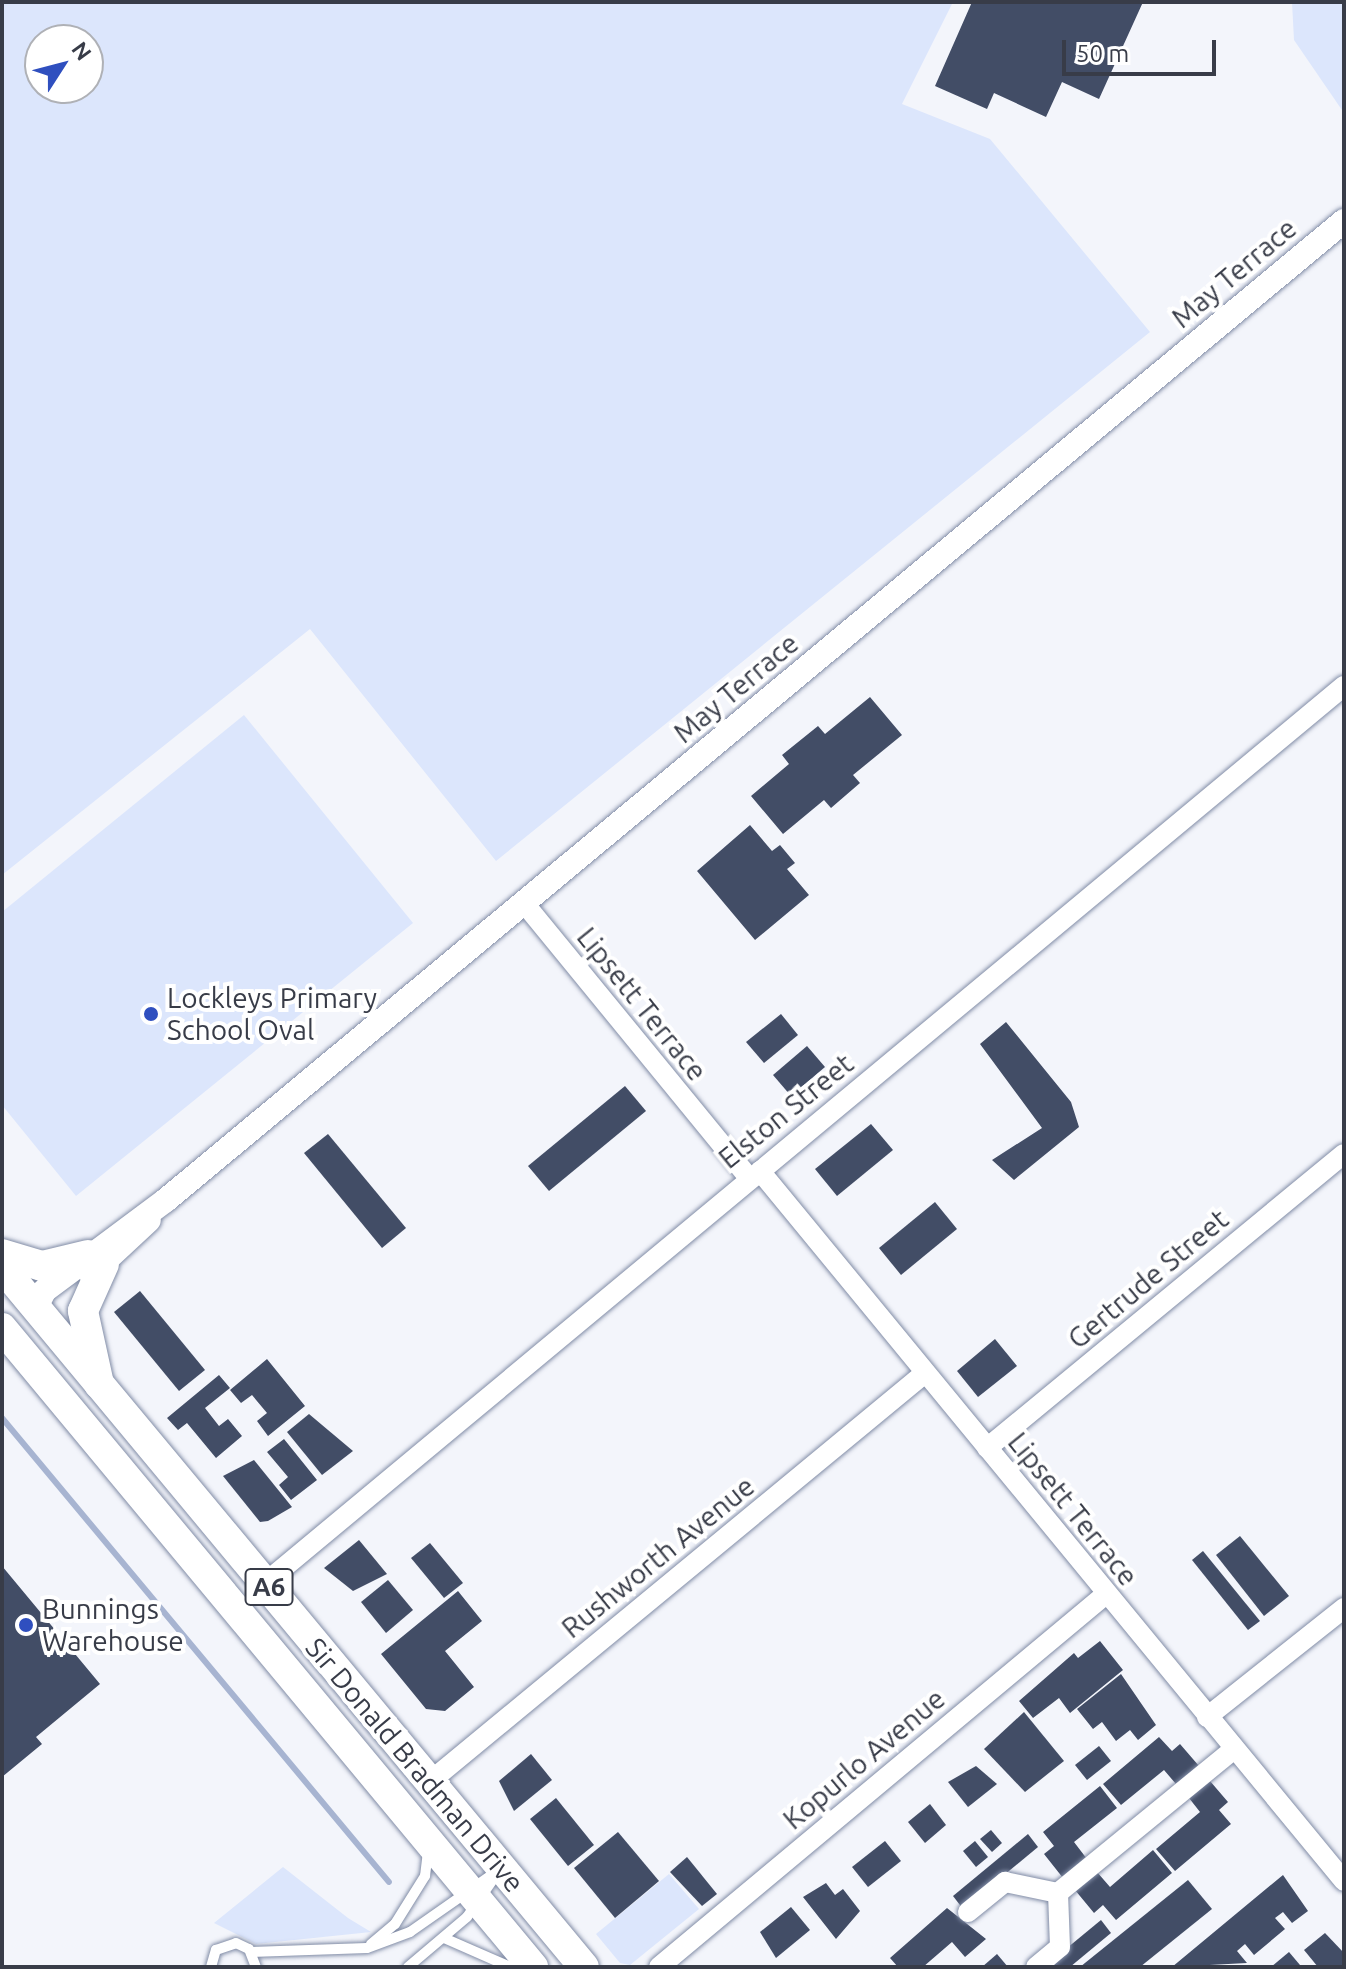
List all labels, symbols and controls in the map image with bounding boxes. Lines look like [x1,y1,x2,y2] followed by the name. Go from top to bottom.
[24,24,104,104] north arrow
[1066,24,1220,74] scale bar
[67,37,97,65] text: N
[1076,40,1129,67] text: 50 m
[1165,211,1303,335] street label: May Terrace
[667,626,805,750] street label: May Terrace
[570,921,714,1087] street label: Lipsett Terrace
[167,981,377,1047] place label: Lockleys Primary School Oval
[142,1005,160,1023] marker: Lockleys Primary School Oval
[712,1047,860,1175] street label: Elston Street
[1061,1202,1235,1356] street label: Gertrude Street
[1001,1426,1145,1592] street label: Lipsett Terrace
[555,1469,761,1645] street label: Rushworth Avenue
[243,1565,295,1609] road number: A6
[42,1592,184,1658] place label: Bunnings Warehouse
[17,1616,35,1634] marker: Bunnings Warehouse
[299,1631,531,1899] street label: Sir Donald Bradman Drive
[776,1682,952,1836] street label: Kopurlo Avenue

